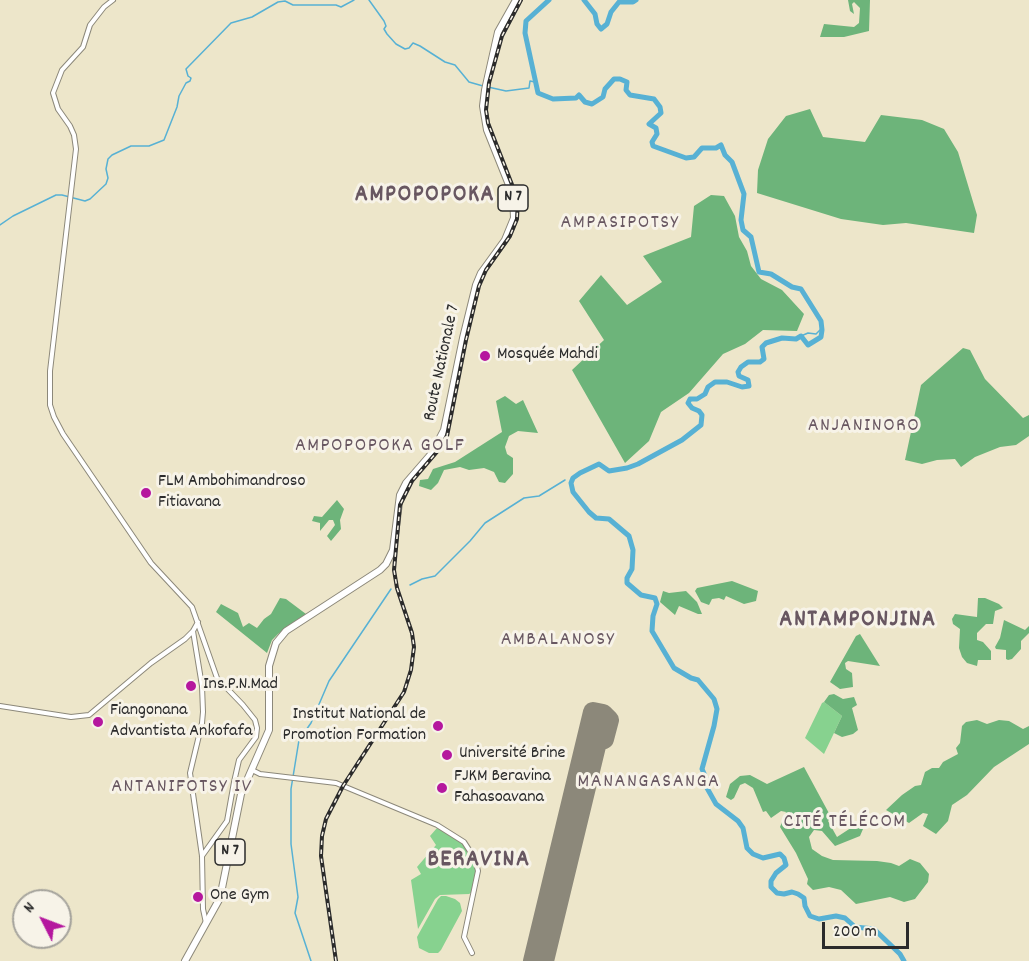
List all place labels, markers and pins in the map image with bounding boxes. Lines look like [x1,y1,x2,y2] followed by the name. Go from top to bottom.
[497,345,598,367] place label: Mosquée Mahdi
[478,349,492,363] marker: Mosquée Mahdi
[158,472,305,514] place label: FLM Ambohimandroso Fitiavana
[139,486,153,500] marker: FLM Ambohimandroso Fitiavana
[203,675,278,697] place label: Ins.P.N.Mad
[184,679,198,693] marker: Ins.P.N.Mad
[110,701,252,744] place label: Fiangonana Advantista Ankofafa
[283,705,426,748] place label: Institut National de Promotion Formation
[91,715,105,729] marker: Fiangonana Advantista Ankofafa
[431,719,445,733] marker: Institut National de Promotion Formation
[459,744,566,766] place label: Université Brine
[440,748,454,762] marker: Université Brine
[454,767,551,810] place label: FJKM Beravina Fahasoavana
[435,781,449,795] marker: FJKM Beravina Fahasoavana
[210,886,269,908] place label: One Gym
[191,890,205,904] marker: One Gym

